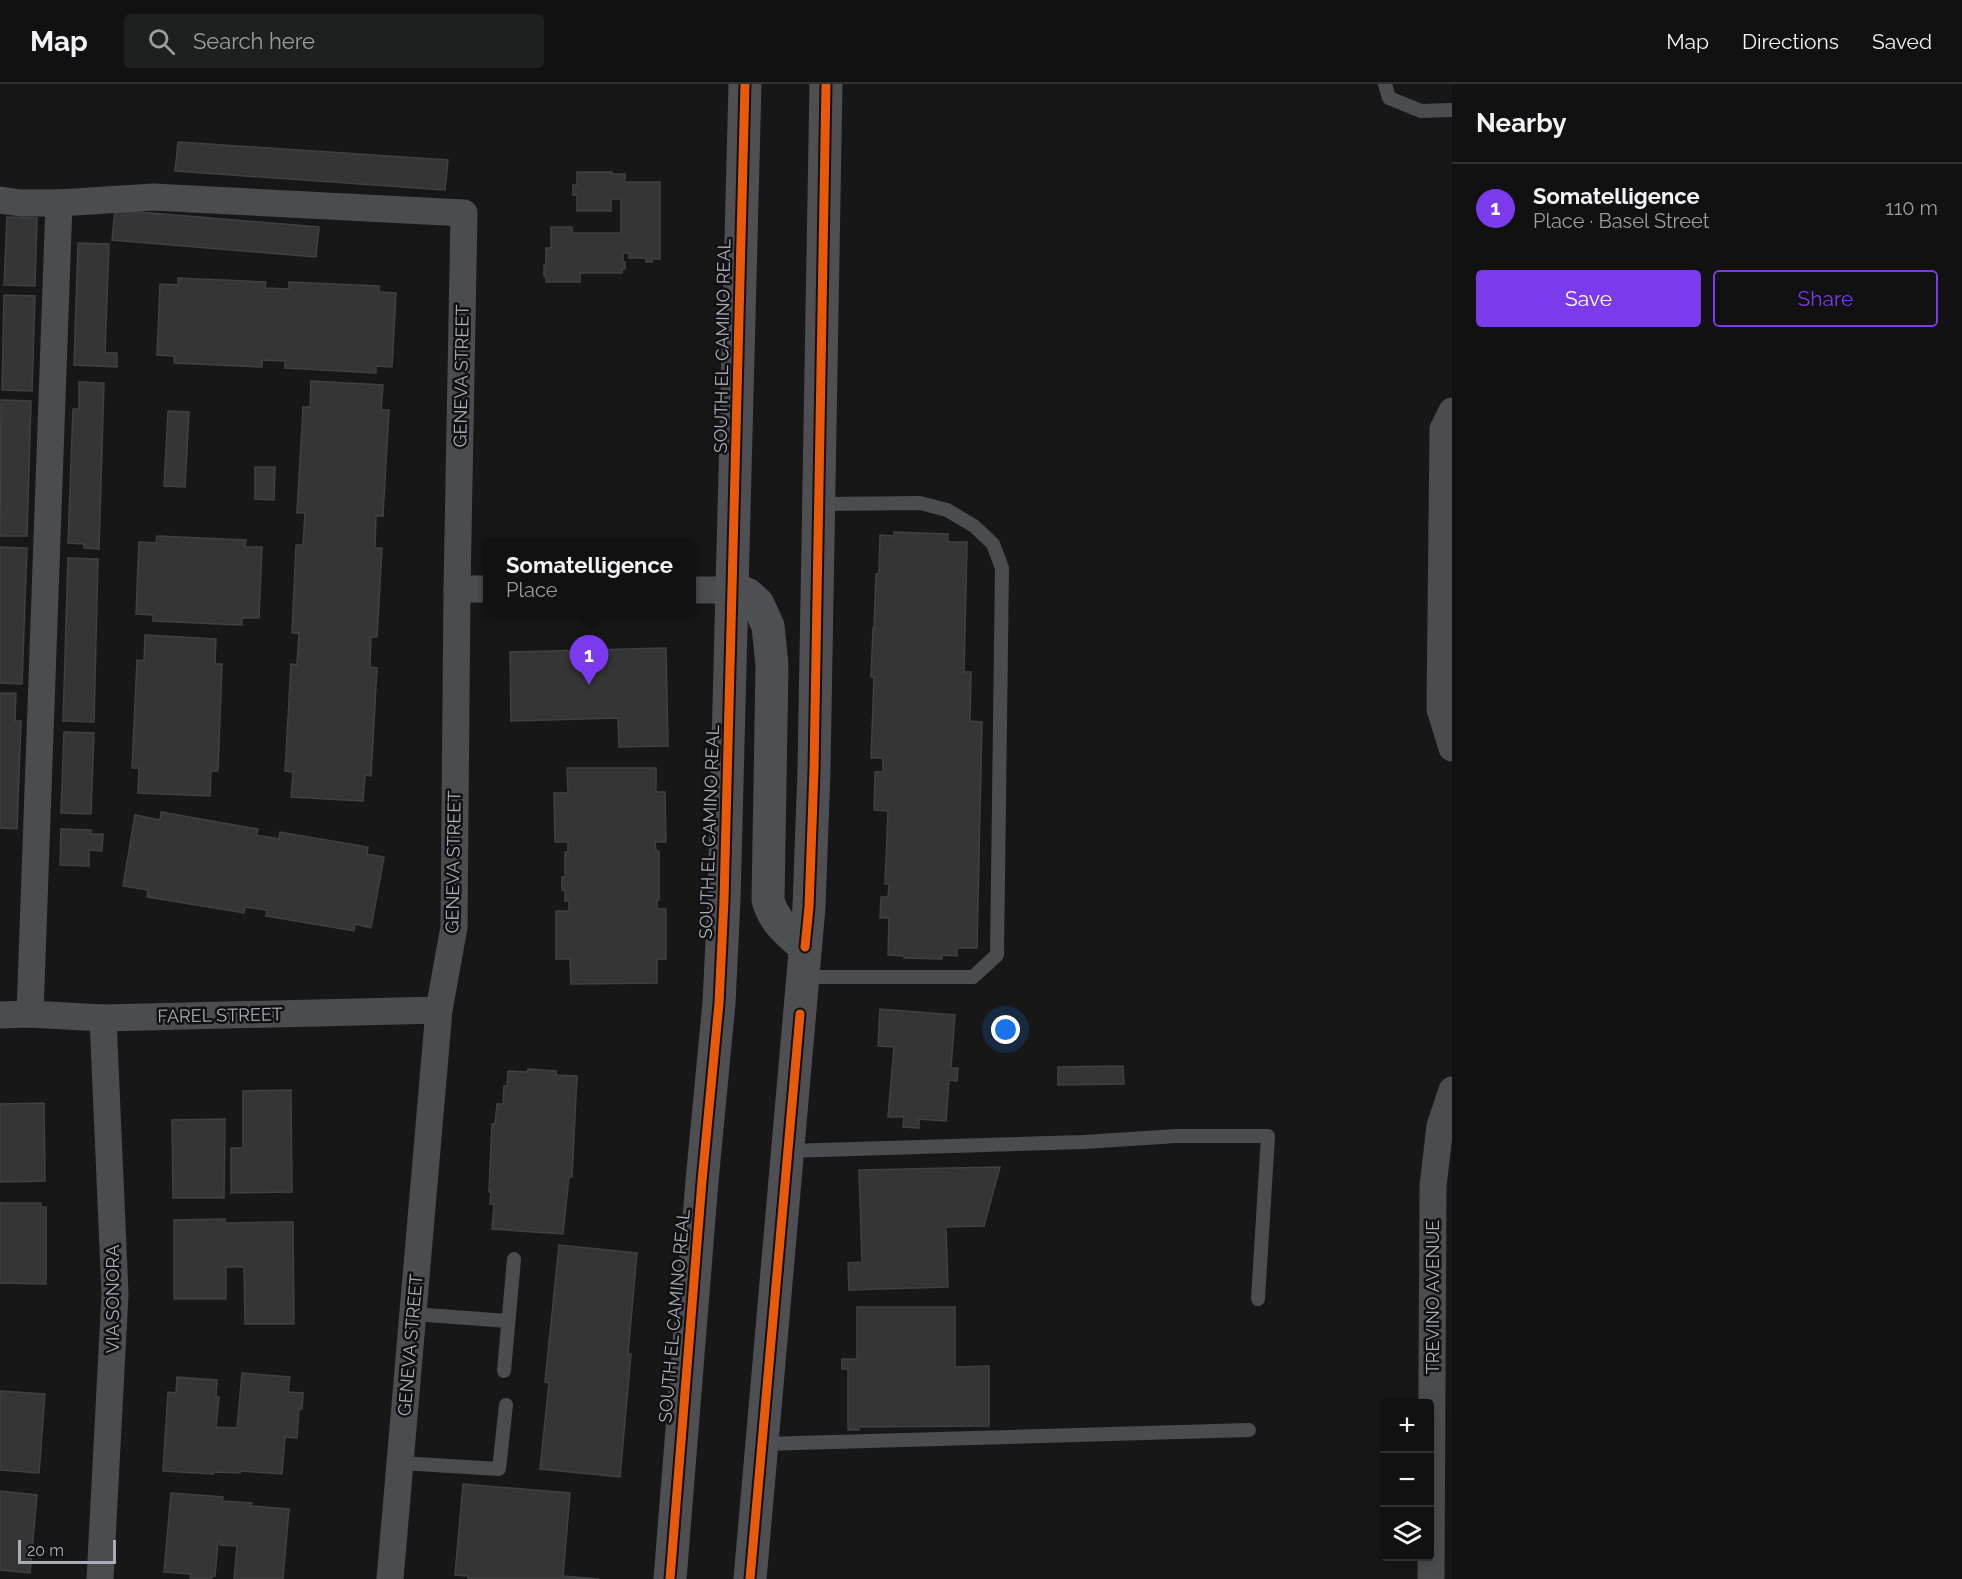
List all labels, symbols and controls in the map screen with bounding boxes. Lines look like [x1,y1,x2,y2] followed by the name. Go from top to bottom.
[124,14,544,68] search box
[30,25,88,58] text: Map
[145,25,178,58] icon: search
[193,28,315,54] text: Search here
[1666,29,1709,54] text: Map
[1742,29,1839,54] text: Directions
[1872,29,1932,54] text: Saved
[1476,108,1566,138] text: Nearby
[1533,183,1700,209] text: Somatelligence
[1491,196,1500,220] text: 1
[1885,196,1938,220] text: 110 m
[1533,209,1709,233] text: Place · Basel Street
[710,238,734,453] street label: SOUTH EL CAMINO REAL
[1476,270,1701,327] button: Save
[1713,270,1938,327] button: Share
[449,305,473,447] street label: GENEVA STREET
[483,538,696,616] popup
[506,552,673,578] text: Somatelligence
[506,578,558,602] text: Place
[570,636,608,685] pin: 1
[695,724,723,939] street label: SOUTH EL CAMINO REAL
[441,791,465,933] street label: GENEVA STREET
[157,1003,283,1027] street label: FAREL STREET
[991,1015,1020,1044] your location
[654,1208,694,1424] street label: SOUTH EL CAMINO REAL
[1422,1220,1443,1374] street label: TREVINO AVENUE
[102,1245,123,1353] street label: VIA SONORA
[393,1273,427,1417] street label: GENEVA STREET
[1380,1399,1434,1561] map controls
[1380,1399,1434,1453] button: +
[1380,1453,1434,1507] button: −
[1380,1507,1434,1561] button: layers
[18,1537,116,1564] scale bar
[27,1541,64,1560] text: 20 m

